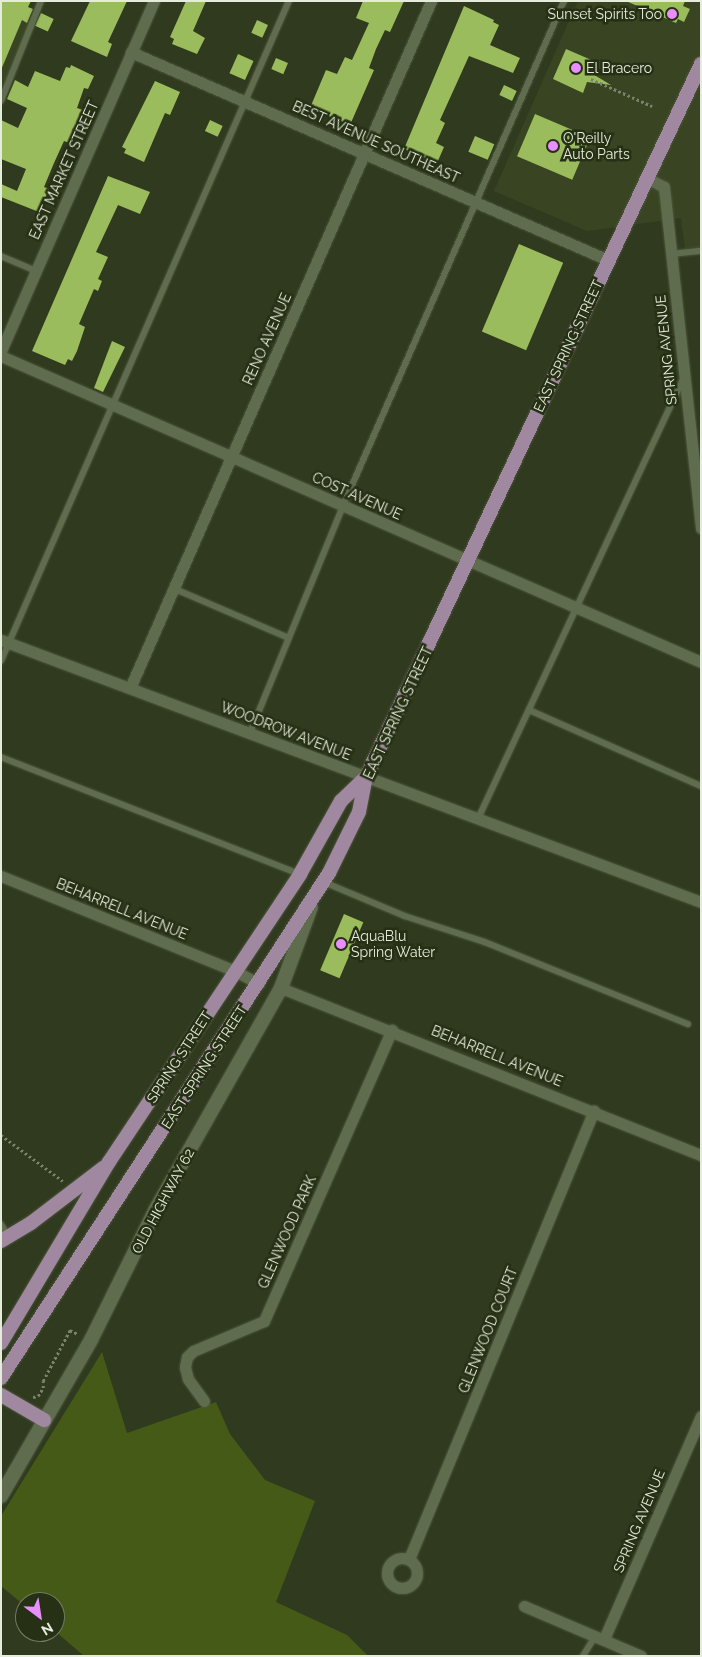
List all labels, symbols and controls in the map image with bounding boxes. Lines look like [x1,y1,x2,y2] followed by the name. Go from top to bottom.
[547,6,662,22] place label: Sunset Spirits Too
[666,8,678,20] marker: Sunset Spirits Too
[586,60,653,76] place label: El Bracero
[570,62,582,74] marker: El Bracero
[290,97,462,187] street label: BEST AVENUE SOUTHEAST
[26,98,102,242] street label: EAST MARKET STREET
[563,130,630,162] place label: O'Reilly Auto Parts
[547,140,559,152] marker: O'Reilly Auto Parts
[530,277,606,415] street label: EAST SPRING STREET
[239,290,295,388] street label: RENO AVENUE
[652,294,680,406] street label: SPRING AVENUE
[309,469,405,523] street label: COST AVENUE
[360,644,436,782] street label: EAST SPRING STREET
[218,698,354,764] street label: WOODROW AVENUE
[54,875,190,943] street label: BEHARRELL AVENUE
[351,928,436,960] place label: AquaBlu Spring Water
[335,938,347,950] marker: AquaBlu Spring Water
[158,1002,250,1132] street label: EAST SPRING STREET
[143,1008,215,1106] street label: SPRING STREET
[429,1022,565,1090] street label: BEHARRELL AVENUE
[128,1145,198,1257] street label: OLD HIGHWAY 62
[255,1173,319,1291] street label: GLENWOOD PARK
[455,1264,521,1396] street label: GLENWOOD COURT
[610,1467,668,1575] street label: SPRING AVENUE
[15,1592,65,1642] north arrow
[39,1619,56,1639] text: N

